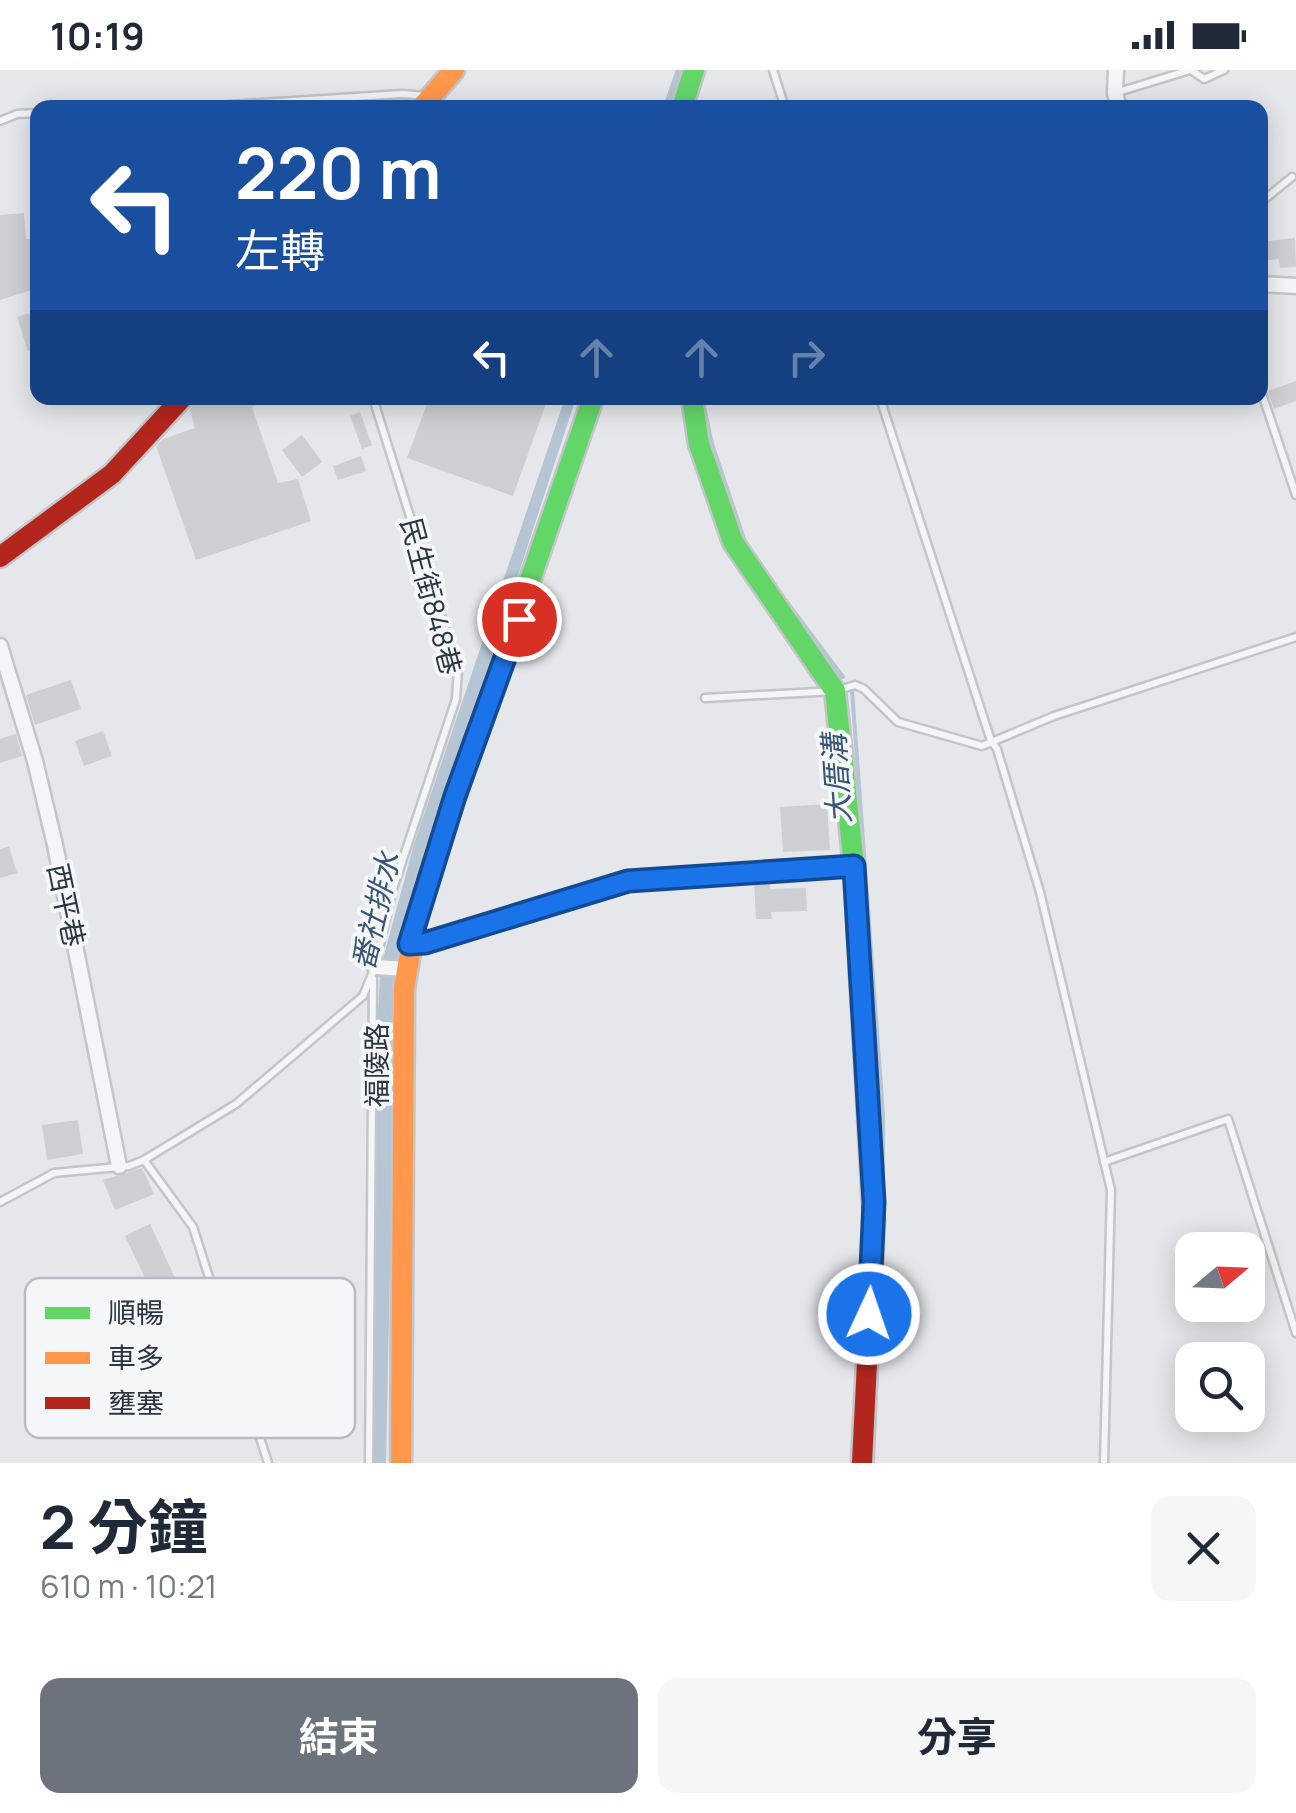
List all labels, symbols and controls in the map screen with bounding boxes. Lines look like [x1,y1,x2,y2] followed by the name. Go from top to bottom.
[50,9,145,61] text: 10:19
[235,124,441,220] text: 220 m
[70,140,200,270] icon: left
[235,219,325,281] text: 左轉
[464,330,519,385] icon: left
[569,330,624,385] icon: ahead
[674,330,729,385] icon: ahead
[779,330,834,385] icon: right
[393,513,471,679] street label: 民生街848巷
[477,577,562,662] pin
[492,592,547,647] icon: arrive
[812,729,860,825] water label: 大厝溝
[342,846,409,974] water label: 番社排水
[40,860,94,950] street label: 西平巷
[357,1023,395,1107] street label: 福陵路
[1175,1232,1265,1322] north arrow
[1175,1232,1265,1432] map controls
[817,1262,921,1366] position arrow
[25,1278,355,1438] legend
[108,1293,164,1331] text: 順暢
[108,1338,164,1376] text: 車多
[1175,1342,1265,1432] button: search
[108,1383,164,1421] text: 壅塞
[40,1485,208,1567] text: 2 分鐘
[1151,1496,1256,1601] button: close
[40,1564,217,1608] text: 610 m · 10:21
[40,1678,638,1793] button: 結束
[658,1678,1256,1793] button: 分享

